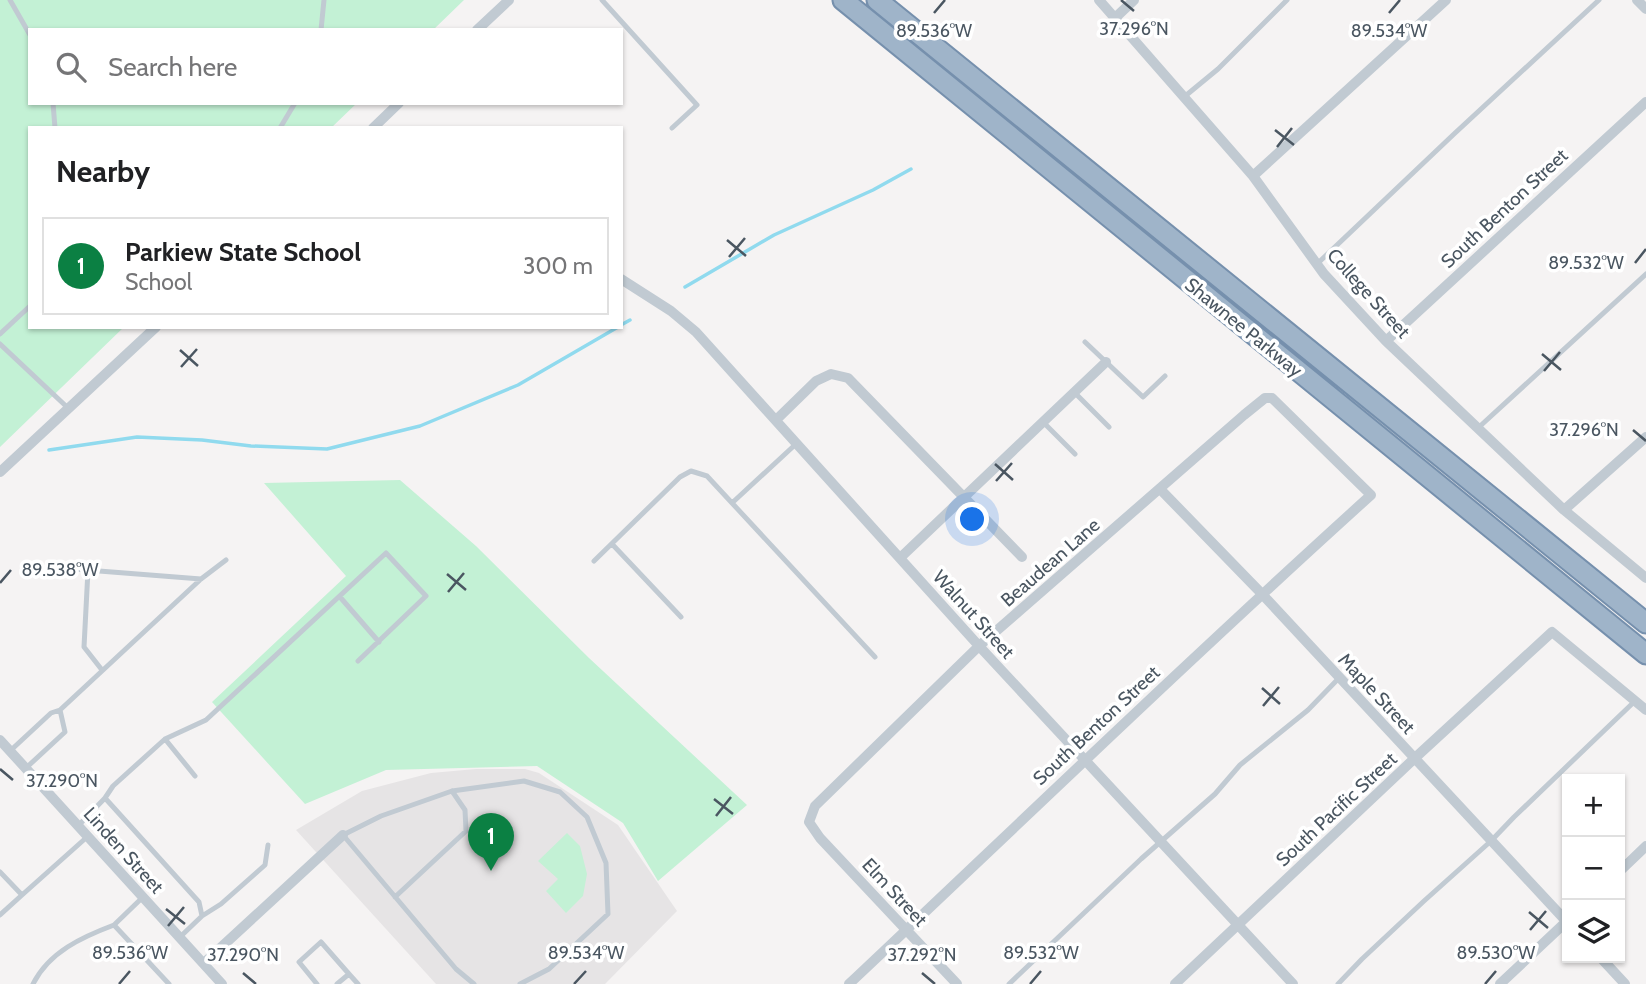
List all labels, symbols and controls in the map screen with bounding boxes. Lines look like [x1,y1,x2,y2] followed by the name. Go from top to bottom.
[1099,18,1169,40] text: 37.296°N
[896,20,972,42] text: 89.536°W
[1351,20,1427,42] text: 89.534°W
[28,28,623,105] search box
[52,48,90,86] icon: search
[108,51,237,83] text: Search here
[1436,143,1573,273] street label: South Benton Street
[56,153,150,190] text: Nearby
[125,236,361,268] text: Parkiew State School
[1322,244,1415,343] street label: College Street
[77,252,85,280] text: 1
[523,252,593,280] text: 300 m
[1548,252,1624,274] text: 89.532°W
[125,268,192,296] text: School
[1180,273,1307,382] street label: Shawnee Parkway
[1549,419,1619,441] text: 37.296°N
[955,502,989,536] your location
[996,513,1105,612] street label: Beaudean Lane
[21,559,99,581] text: 89.538°W
[928,565,1020,664] street label: Walnut Street
[1333,648,1420,739] street label: Maple Street
[1028,660,1165,790] street label: South Benton Street
[1271,747,1402,871] street label: South Pacific Street
[26,770,98,792] text: 37.290°N
[1562,774,1625,963] map controls
[1562,774,1625,837] button: +
[79,802,169,899] street label: Linden Street
[468,813,514,871] pin: 1
[1562,837,1625,900] button: −
[857,853,932,932] street label: Elm Street
[1562,900,1625,963] button: layers
[92,942,168,964] text: 89.536°W
[548,942,624,964] text: 89.534°W
[1003,942,1079,964] text: 89.532°W
[1457,942,1535,964] text: 89.530°W
[207,944,279,966] text: 37.290°N
[888,944,956,966] text: 37.292°N

